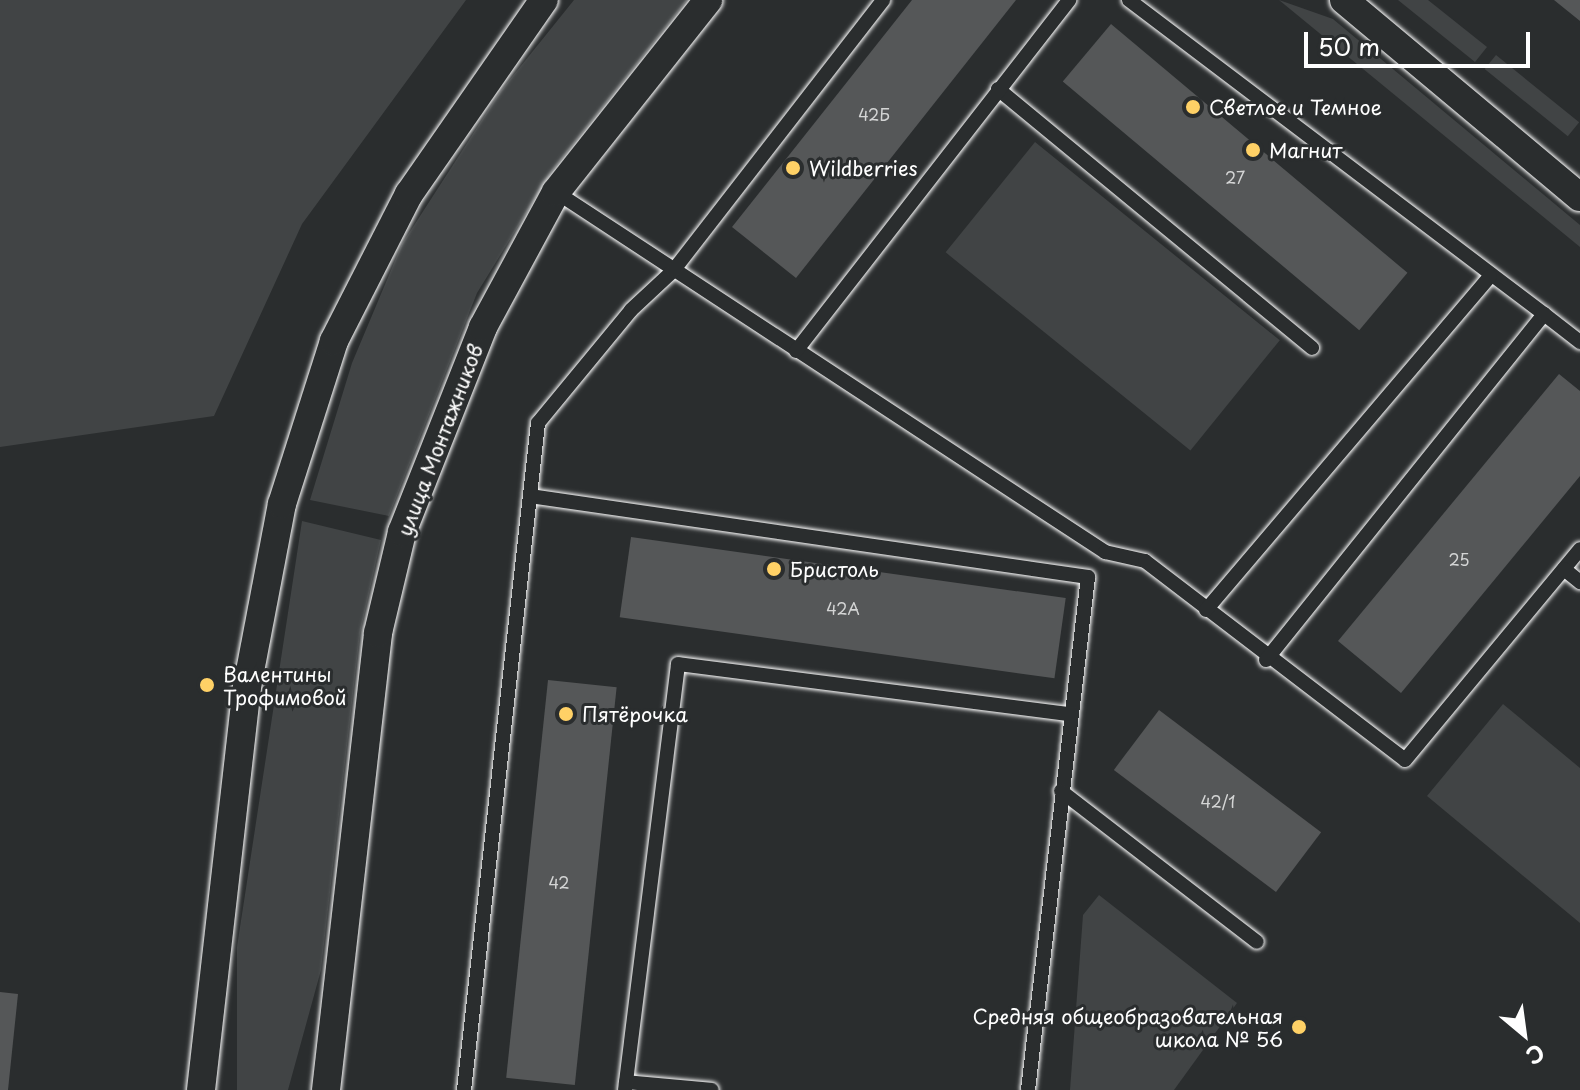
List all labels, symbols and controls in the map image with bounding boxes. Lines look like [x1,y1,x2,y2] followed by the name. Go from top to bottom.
[1308,16,1534,66] scale bar
[1318,28,1380,64] text: 50 m
[1209,95,1383,119] place label: Светлое и Темное
[1184,98,1202,116] marker: Светлое и Темное
[858,104,890,124] house number: 42Б
[1269,138,1342,162] place label: Магнит
[1244,141,1262,159] marker: Магнит
[809,156,918,180] place label: Wildberries
[784,159,802,177] marker: Wildberries
[1225,167,1245,187] house number: 27
[392,340,488,540] street label: улица Монтажников
[1448,549,1470,569] house number: 25
[790,557,879,581] place label: Бристоль
[765,560,783,578] marker: Бристоль
[826,598,860,618] house number: 42А
[223,662,347,709] place label: Валентины Трофимовой
[198,676,216,694] marker: Валентины Трофимовой
[582,702,688,726] place label: Пятёрочка
[557,705,575,723] marker: Пятёрочка
[1201,791,1235,811] house number: 42/1
[548,872,570,892] house number: 42
[1484,994,1564,1074] north arrow
[972,1004,1283,1051] place label: Средняя общеобразовательная школа № 56
[1290,1018,1308,1036] marker: Средняя общеобразовательная школа № 56
[1521,1037,1551,1074] text: С

